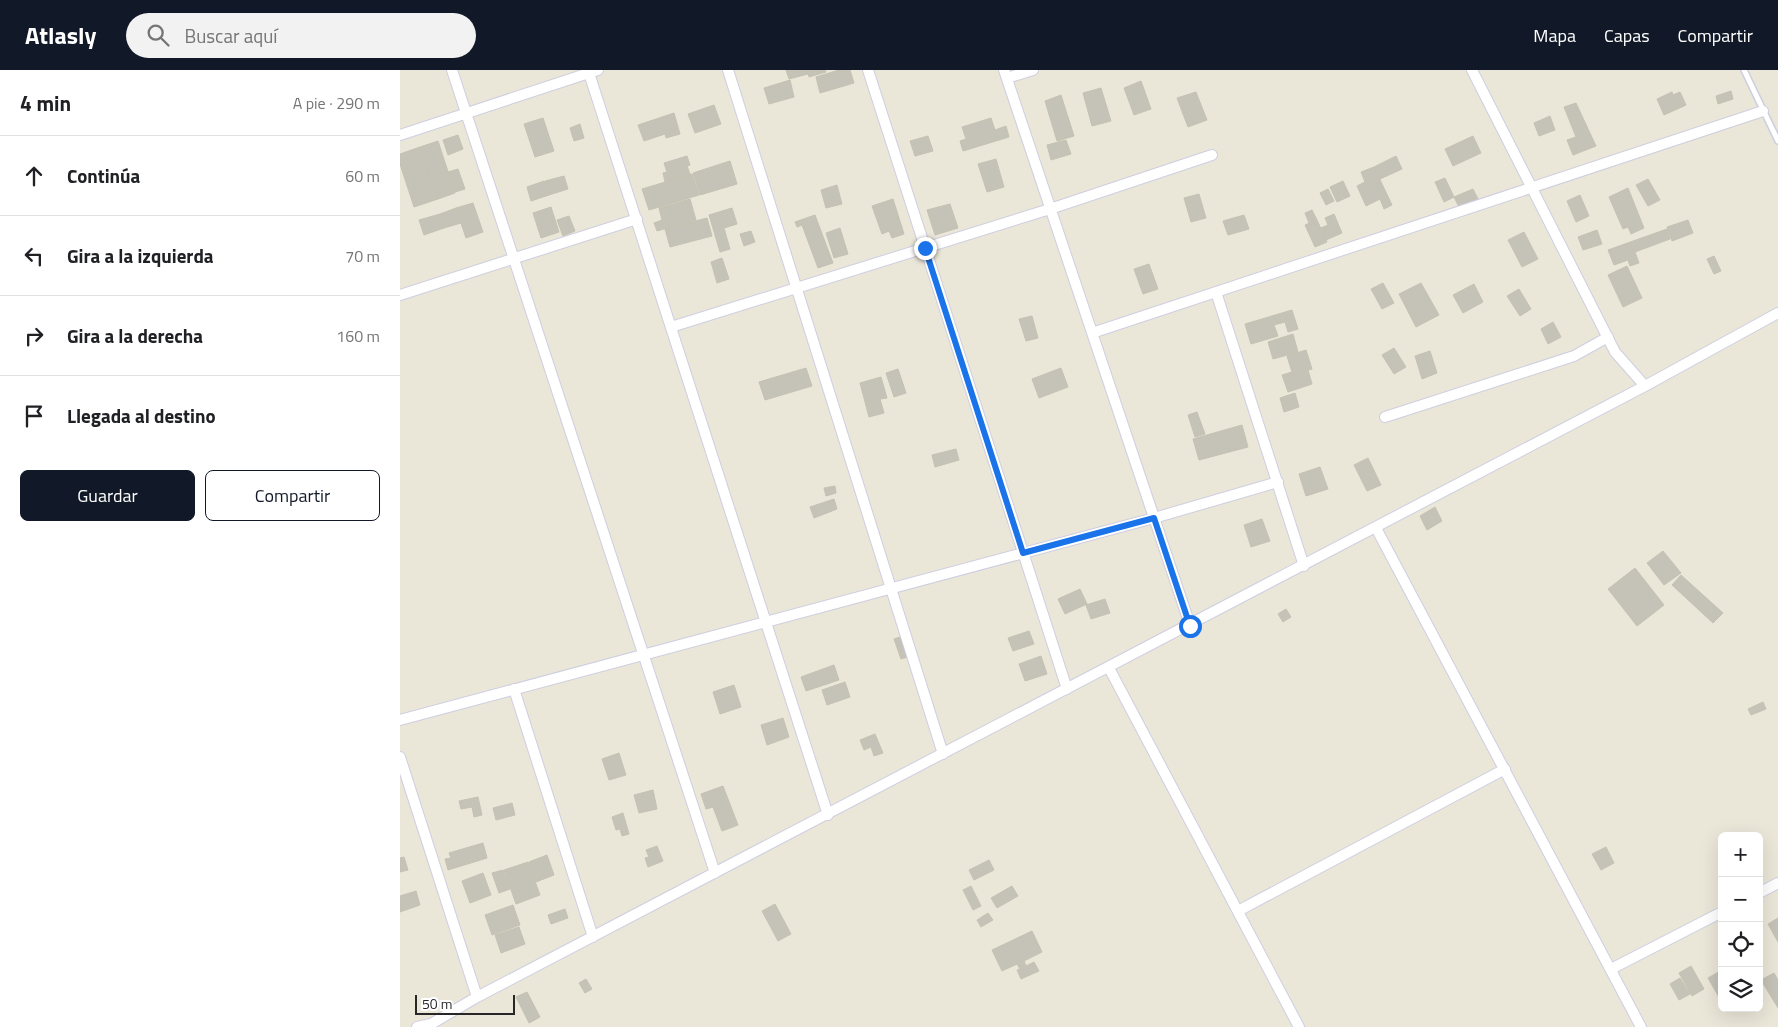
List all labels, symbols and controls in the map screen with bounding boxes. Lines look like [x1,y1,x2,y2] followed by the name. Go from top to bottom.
[126,13,476,58] search box
[25,17,96,53] text: Atlasly
[144,21,172,49] icon: search
[184,21,277,50] text: Buscar aquí
[1533,22,1576,49] text: Mapa
[1604,22,1650,49] text: Capas
[1678,22,1753,49] text: Compartir
[20,87,71,119] text: 4 min
[293,91,380,115] text: A pie · 290 m
[67,161,140,190] text: Continúa
[20,162,48,190] icon: ahead
[345,164,380,188] text: 60 m
[914,237,937,260] route end
[67,241,214,270] text: Gira a la izquierda
[20,242,48,270] icon: left
[345,244,380,268] text: 70 m
[67,321,203,350] text: Gira a la derecha
[20,322,48,350] icon: right
[336,324,380,348] text: 160 m
[67,401,216,430] text: Llegada al destino
[20,402,48,430] icon: arrive
[20,470,195,521] button: Guardar
[205,470,380,521] button: Compartir
[1179,615,1202,638] route start
[1718,832,1763,1012] map controls
[1718,832,1763,877] button: +
[1718,877,1763,922] button: −
[1718,922,1763,967] button: locate
[1718,967,1763,1012] button: layers
[415,992,515,1015] scale bar
[422,993,452,1014] text: 50 m

